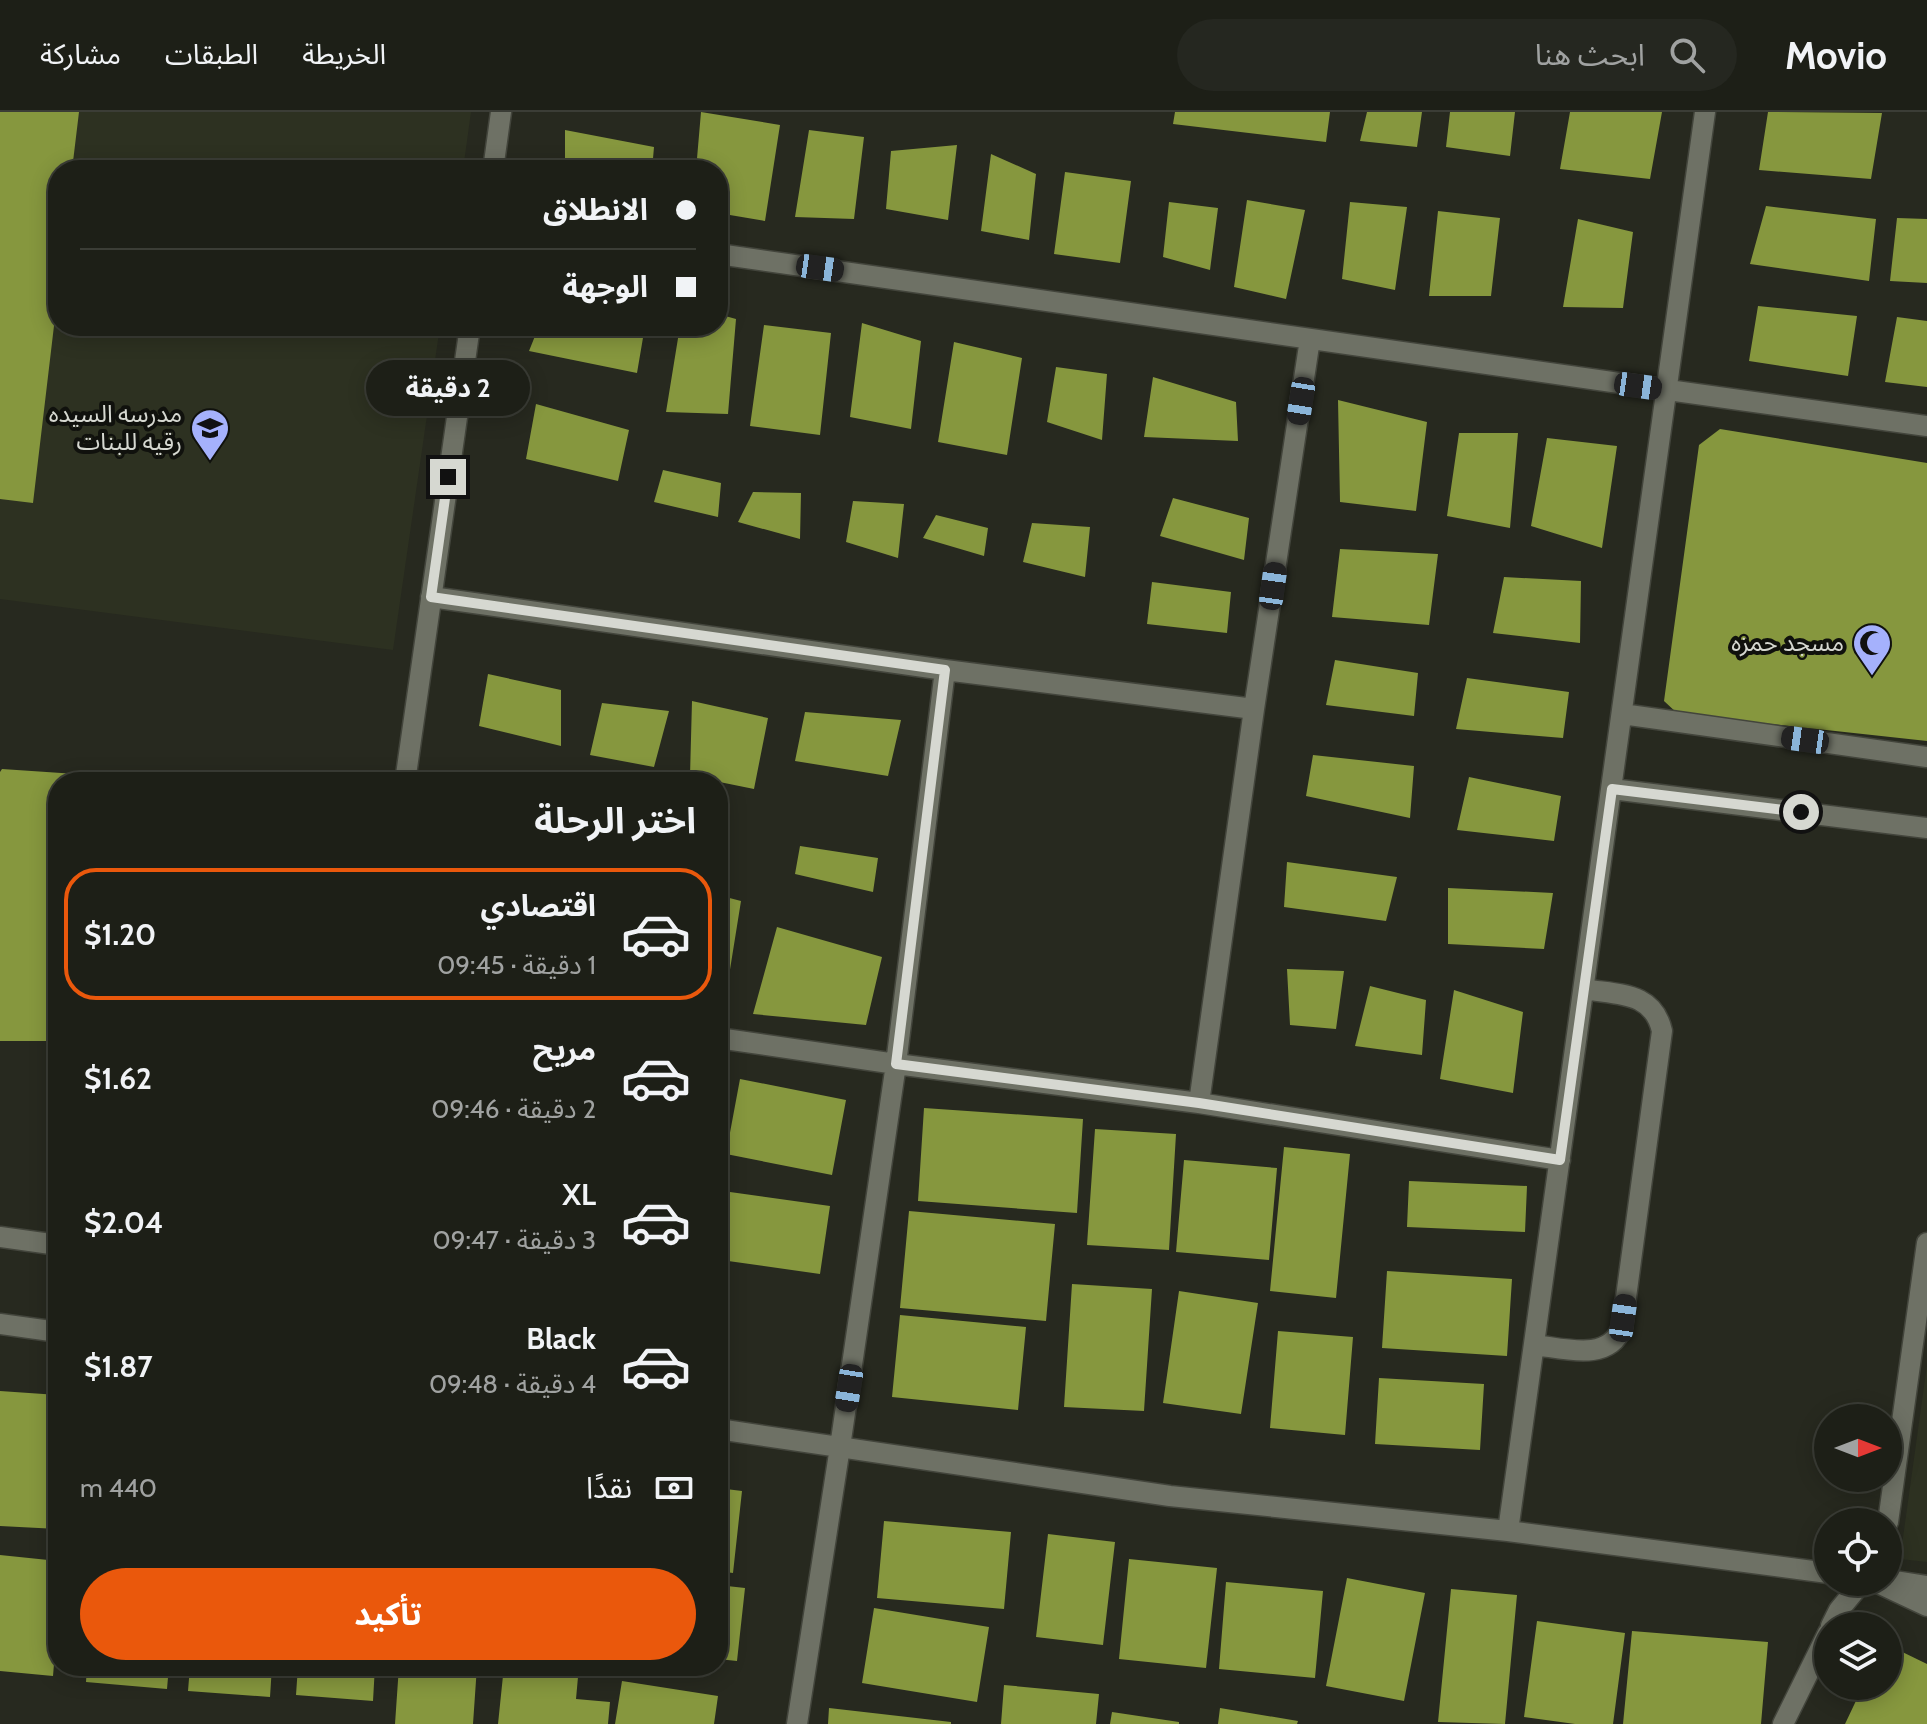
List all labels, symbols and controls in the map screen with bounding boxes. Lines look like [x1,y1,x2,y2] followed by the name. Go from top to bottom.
[1177,19,1737,91] search box
[1785,32,1887,79] text: Movio
[1665,33,1709,77] icon: search
[1535,36,1645,73] text: ابحث هنا
[40,37,121,71] text: مشاركة
[165,37,258,71] text: الطبقات
[302,37,386,71] text: الخريطة
[543,191,648,228] text: الانطلاق
[795,253,845,283] car
[563,268,648,305] text: الوجهة
[366,361,530,417] callout: 2 دقيقة
[1613,371,1663,401] car
[405,372,491,404] text: 2 دقيقة
[1285,375,1317,427] car
[49,399,182,456] place label: مدرسه السيده رقيه للبنات
[189,407,231,462] school or university icon: مدرسه السيده رقيه للبنات
[430,459,466,495] route end
[1258,561,1288,611] car
[1851,622,1893,677] mosque icon: مسجد حمزه
[1731,628,1844,657] place label: مسجد حمزه
[1780,725,1830,755] car
[1783,794,1819,830] route start
[534,798,696,842] text: اختر الرحلة
[481,887,596,924] text: اقتصادي
[620,898,692,970] icon: car
[84,916,156,953] text: $1.20
[437,949,596,981] text: 1 دقيقة · 09:45
[533,1031,596,1068] text: مريح
[620,1042,692,1114] icon: car
[84,1060,152,1097] text: $1.62
[431,1093,596,1125] text: 2 دقيقة · 09:46
[562,1176,596,1213] text: XL
[620,1186,692,1258] icon: car
[84,1204,163,1241] text: $2.04
[433,1224,596,1256] text: 3 دقيقة · 09:47
[1608,1293,1638,1343] car
[526,1320,596,1357] text: Black
[620,1330,692,1402] icon: car
[84,1348,153,1385] text: $1.87
[833,1362,865,1414] car
[429,1368,596,1400] text: 4 دقيقة · 09:48
[1814,1404,1902,1492] north arrow
[1814,1404,1902,1700] map controls
[652,1466,696,1510] icon: cash
[586,1469,632,1506] text: نقدًا
[80,1472,157,1504] text: 440 m
[1814,1508,1902,1596] button: locate
[80,1568,696,1660] button: تأكيد
[1814,1612,1902,1700] button: layers

